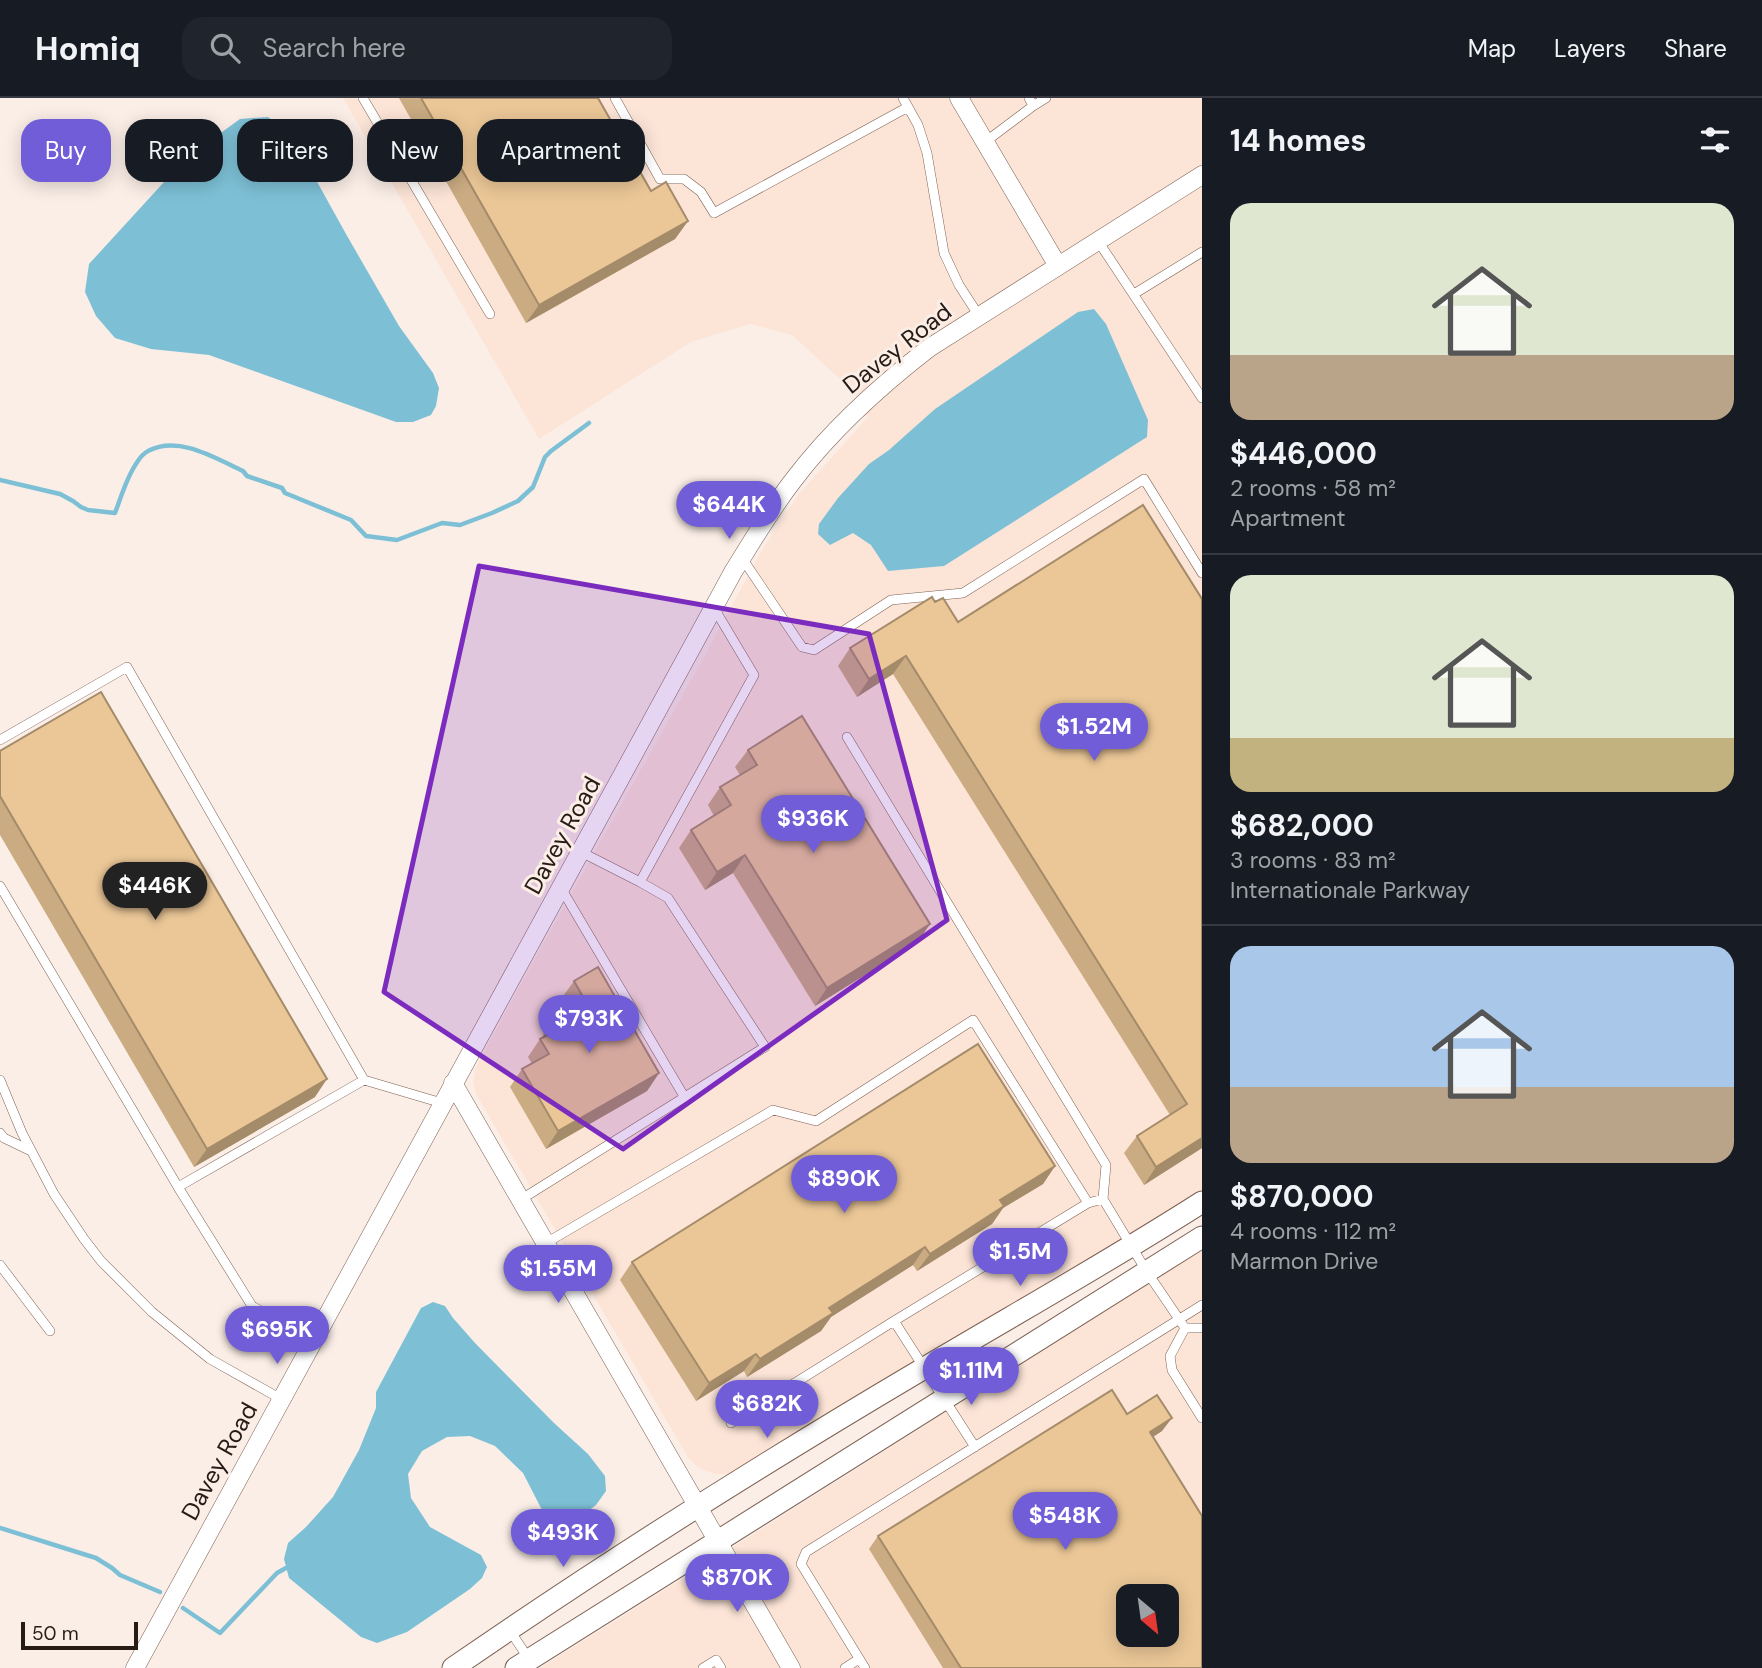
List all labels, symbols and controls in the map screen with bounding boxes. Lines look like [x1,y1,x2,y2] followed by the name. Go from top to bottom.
[182,17,672,80] search box
[35,27,140,70] text: Homiq
[206,29,244,67] icon: search
[262,31,406,65] text: Search here
[1468,33,1516,64] text: Map
[1554,33,1626,64] text: Layers
[1664,33,1727,64] text: Share
[21,119,111,182] chip: Buy
[125,119,223,182] chip: Rent
[237,119,353,182] chip: Filters
[367,119,463,182] chip: New
[477,119,645,182] chip: Apartment
[1230,121,1367,160] text: 14 homes
[1696,121,1734,159] icon: filters
[1419,248,1545,374] icon: home
[836,296,958,400] street label: Davey Road
[1230,434,1377,473] text: $446,000
[1230,473,1396,503] text: 2 rooms · 58 m²
[680,482,778,541] pin: $644K
[692,489,766,519] text: $644K
[1230,503,1345,533] text: Apartment
[1419,620,1545,746] icon: home
[1037,704,1151,763] pin: $1.52M
[1056,711,1132,741] text: $1.52M
[517,771,607,899] street label: Davey Road
[764,796,862,855] pin: $936K
[777,803,849,833] text: $936K
[1230,806,1374,845] text: $682,000
[1230,845,1396,875] text: 3 rooms · 83 m²
[106,862,204,922] pin: $446K
[118,870,192,900] text: $446K
[1230,875,1470,905] text: Internationale Parkway
[1419,991,1545,1117] icon: home
[540,996,638,1055] pin: $793K
[554,1003,624,1033] text: $793K
[795,1156,893,1215] pin: $890K
[807,1163,881,1193] text: $890K
[1230,1177,1374,1216] text: $870,000
[1230,1216,1396,1246] text: 4 rooms · 112 m²
[971,1228,1069,1288] pin: $1.5M
[989,1236,1051,1266] text: $1.5M
[501,1246,615,1305] pin: $1.55M
[1230,1246,1378,1276] text: Marmon Drive
[519,1253,597,1283] text: $1.55M
[228,1306,326,1366] pin: $695K
[241,1314,313,1344] text: $695K
[914,1348,1028,1407] pin: $1.11M
[939,1355,1003,1385] text: $1.11M
[718,1380,816,1440] pin: $682K
[731,1388,803,1418] text: $682K
[174,1397,264,1525] street label: Davey Road
[1016,1492,1114,1552] pin: $548K
[1029,1500,1101,1530] text: $548K
[514,1510,612,1569] pin: $493K
[527,1517,599,1547] text: $493K
[688,1554,786,1614] pin: $870K
[701,1562,773,1592] text: $870K
[1116,1584,1180,1647] north arrow
[1116,1584,1179,1647] map controls
[21,1619,138,1651] scale bar
[32,1621,79,1646] text: 50 m

